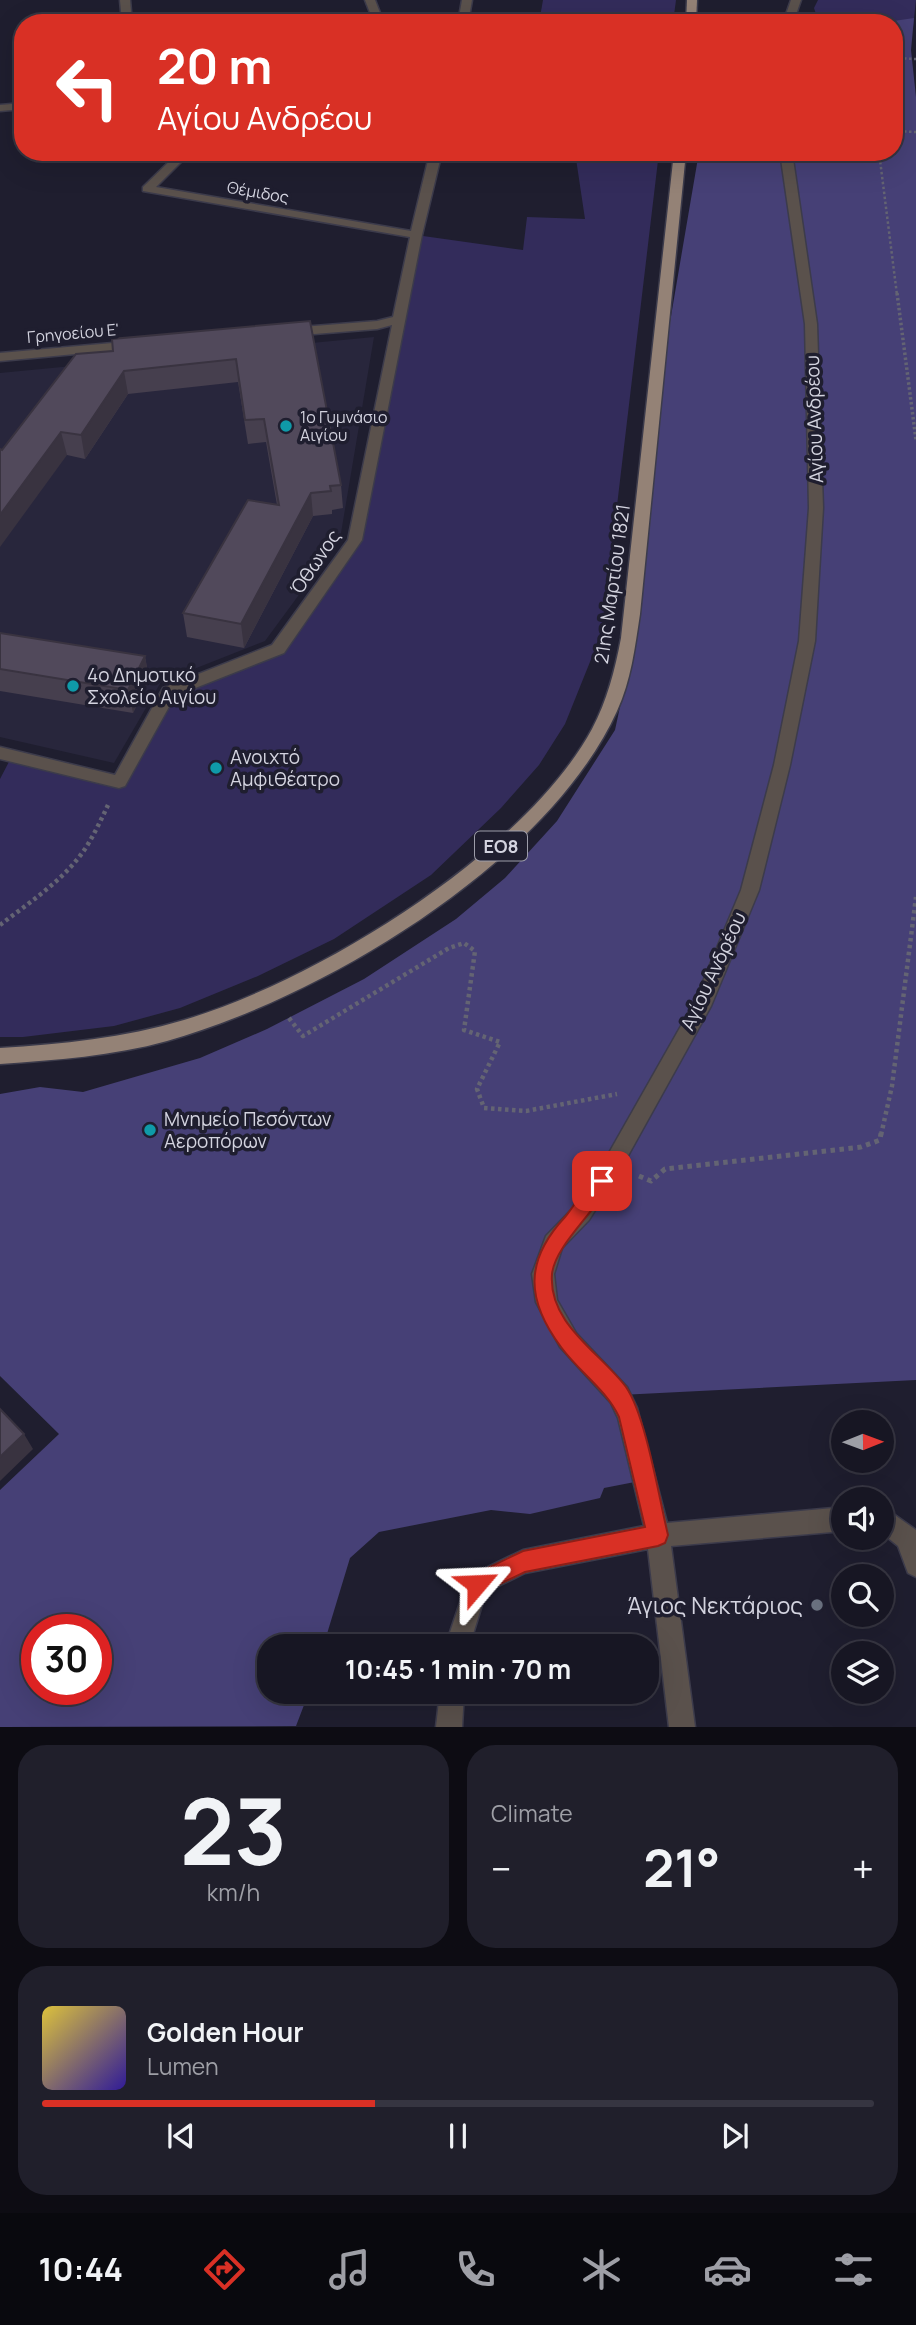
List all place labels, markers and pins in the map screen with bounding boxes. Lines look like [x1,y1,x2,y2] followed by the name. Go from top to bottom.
[300,406,387,446] place label: 1ο Γυμνάσιο Αιγίου
[278,418,294,434] marker: 1ο Γυμνάσιο Αιγίου
[87,662,216,710] place label: 4ο Δημοτικό Σχολείο Αιγίου
[65,678,81,694] marker: 4ο Δημοτικό Σχολείο Αιγίου
[230,744,340,792] place label: Aνοιχτό Aμφιθέατρο
[208,760,224,776] marker: Aνοιχτό Aμφιθέατρο
[164,1106,332,1154] place label: Μνημείο Πεσόντων Αεροπόρων
[142,1122,158,1138] marker: Μνημείο Πεσόντων Αεροπόρων
[572,1151,632,1211] pin
[627,1589,803,1621] place label: Άγιος Νεκτάριος
[809,1597,825,1613] marker: Άγιος Νεκτάριος

